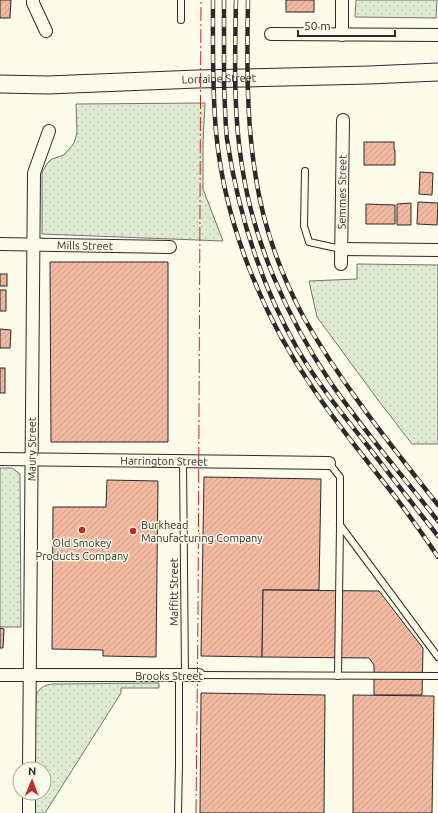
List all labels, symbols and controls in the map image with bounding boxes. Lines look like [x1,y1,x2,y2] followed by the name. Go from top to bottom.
[298,12,395,38] scale bar
[304,19,331,32] text: 50 m
[181,72,257,86] street label: Lorraine Street
[335,154,349,230] street label: Semmes Street
[57,239,114,252] street label: Mills Street
[25,416,38,481] street label: Maury Street
[120,454,208,468] street label: Harrington Street
[141,519,263,544] place label: Burkhead Manufacturing Company
[77,525,87,535] marker: Old Smokey Products Company
[128,526,138,536] marker: Burkhead Manufacturing Company
[36,537,129,562] place label: Old Smokey Products Company
[168,557,180,626] street label: Maffitt Street
[135,670,203,682] street label: Brooks Street
[12,761,52,801] north arrow
[28,765,36,777] text: N

